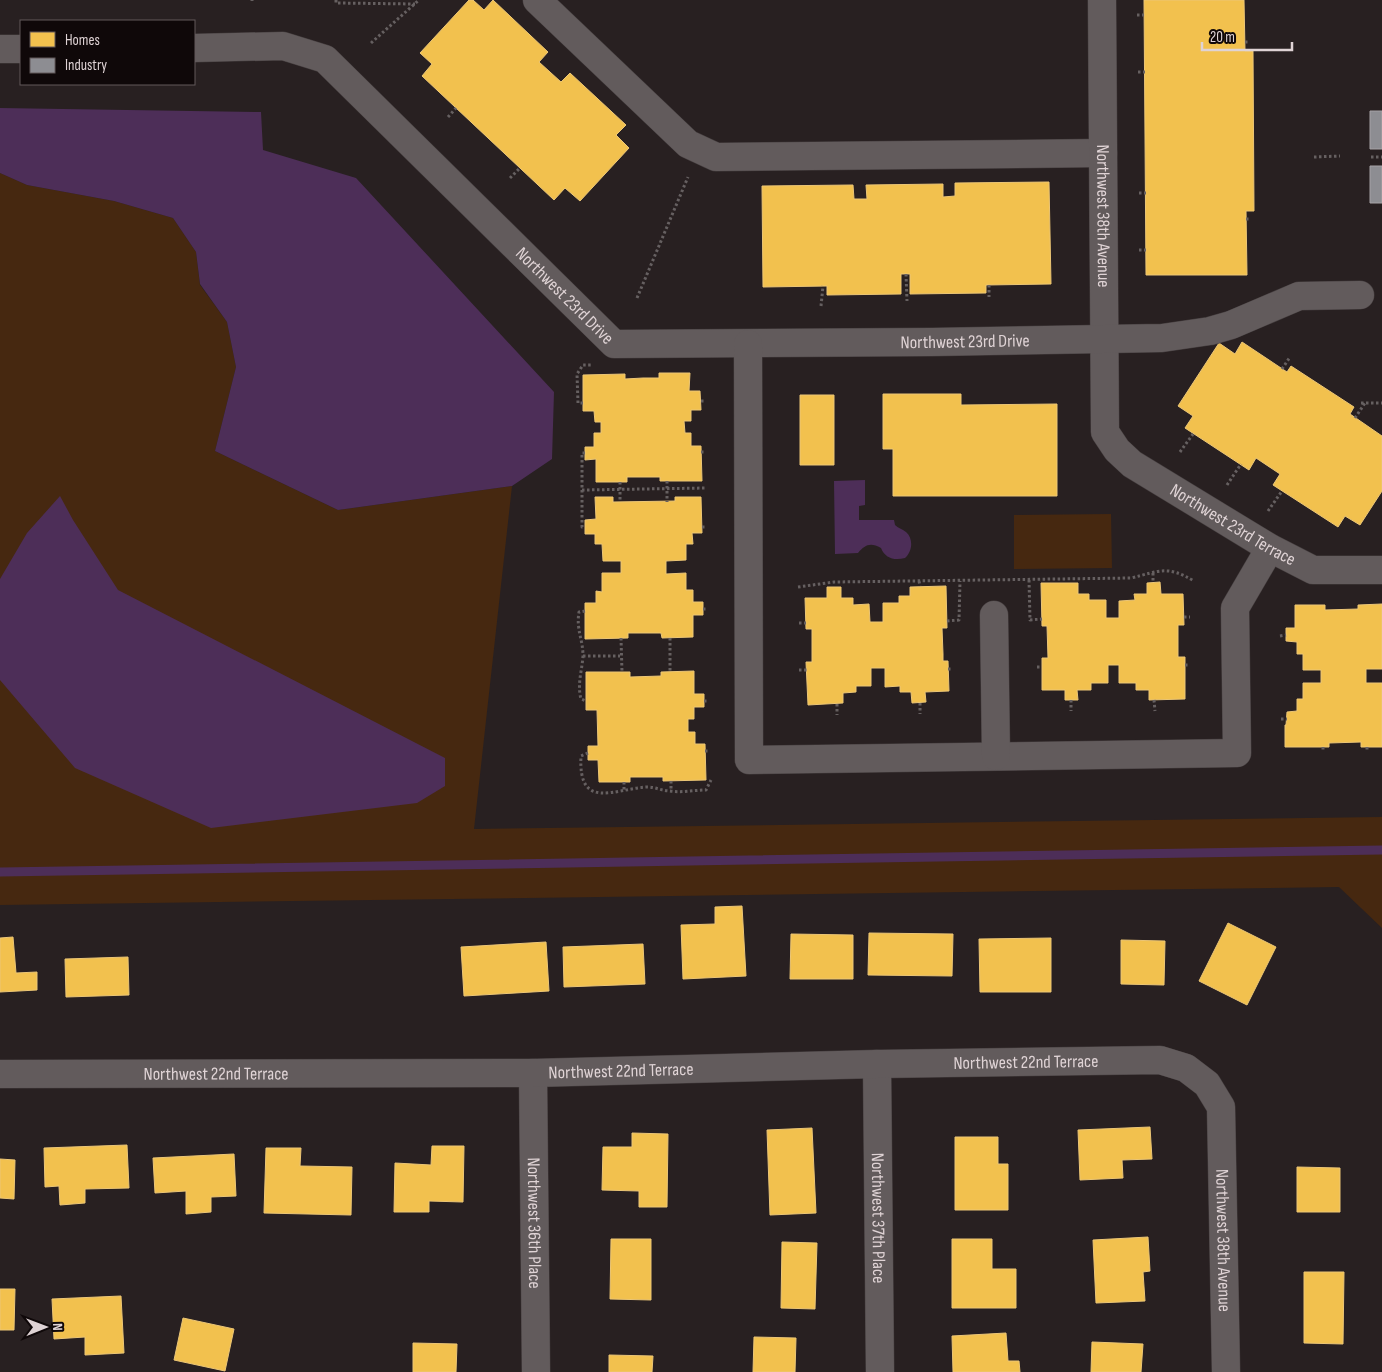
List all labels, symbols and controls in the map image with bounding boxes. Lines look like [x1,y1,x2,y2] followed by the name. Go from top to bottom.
[20,20,195,85] legend
[1202,20,1292,52] scale bar
[1210,28,1235,47] text: 20 m
[65,31,100,50] text: Homes
[65,56,107,75] text: Industry
[1092,144,1114,288] street label: Northwest 38th Avenue
[511,243,618,349] street label: Northwest 23rd Drive
[900,330,1030,353] street label: Northwest 23rd Drive
[1166,480,1299,570] street label: Northwest 23rd Terrace
[953,1051,1099,1074] street label: Northwest 22nd Terrace
[548,1059,694,1084] street label: Northwest 22nd Terrace
[143,1063,289,1085] street label: Northwest 22nd Terrace
[867,1153,889,1283] street label: Northwest 37th Place
[523,1157,545,1289] street label: Northwest 36th Place
[1211,1169,1235,1312] street label: Northwest 38th Avenue
[20,1302,70,1352] north arrow
[49,1323,66,1331] text: N

